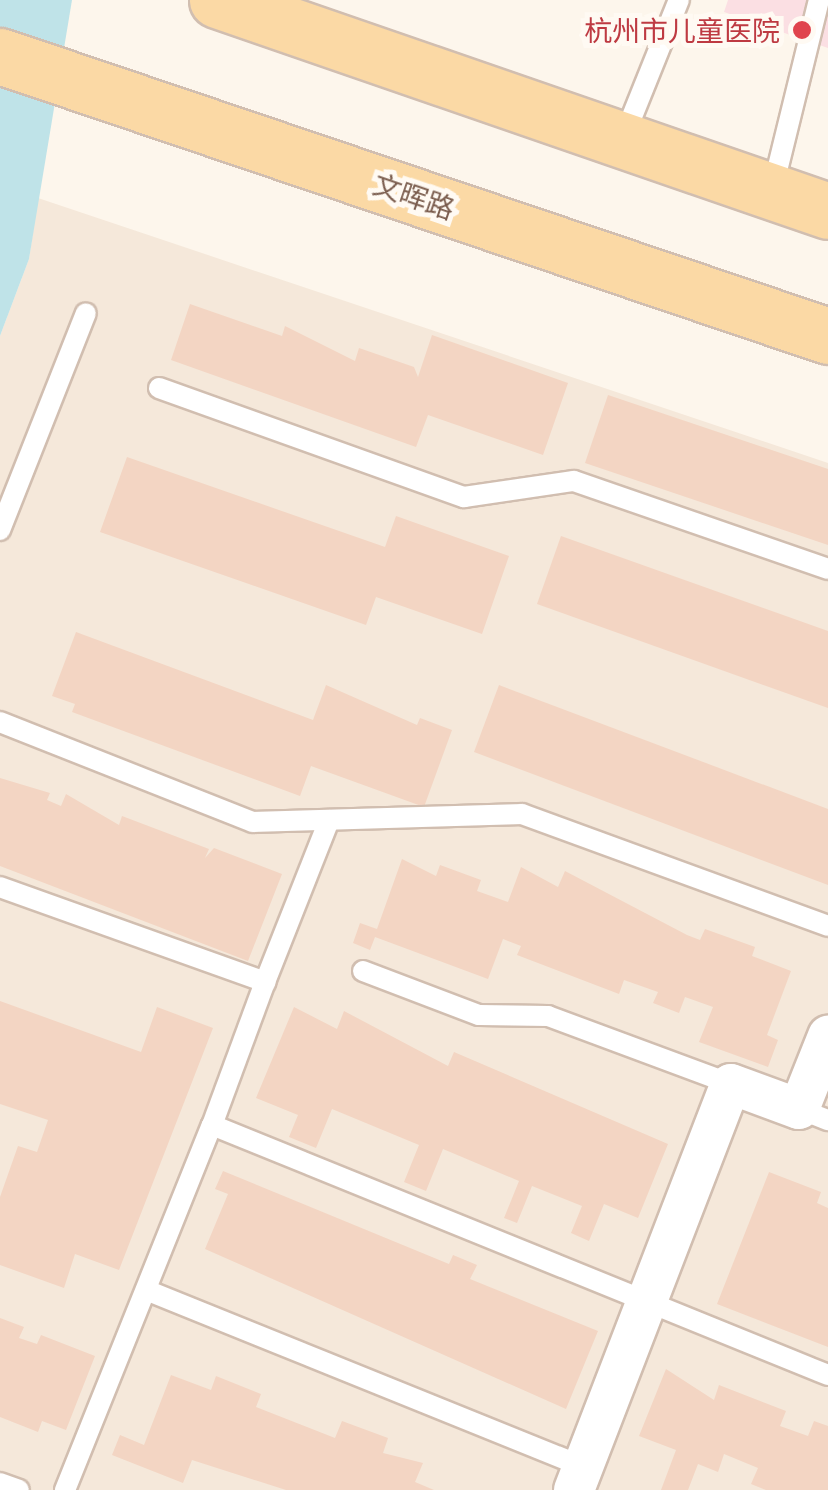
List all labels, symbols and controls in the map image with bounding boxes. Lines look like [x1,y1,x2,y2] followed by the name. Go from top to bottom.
[584,13,780,47] place label: 杭州市儿童医院
[789,17,815,43] marker: 杭州市儿童医院
[369,166,459,226] street label: 文晖路

